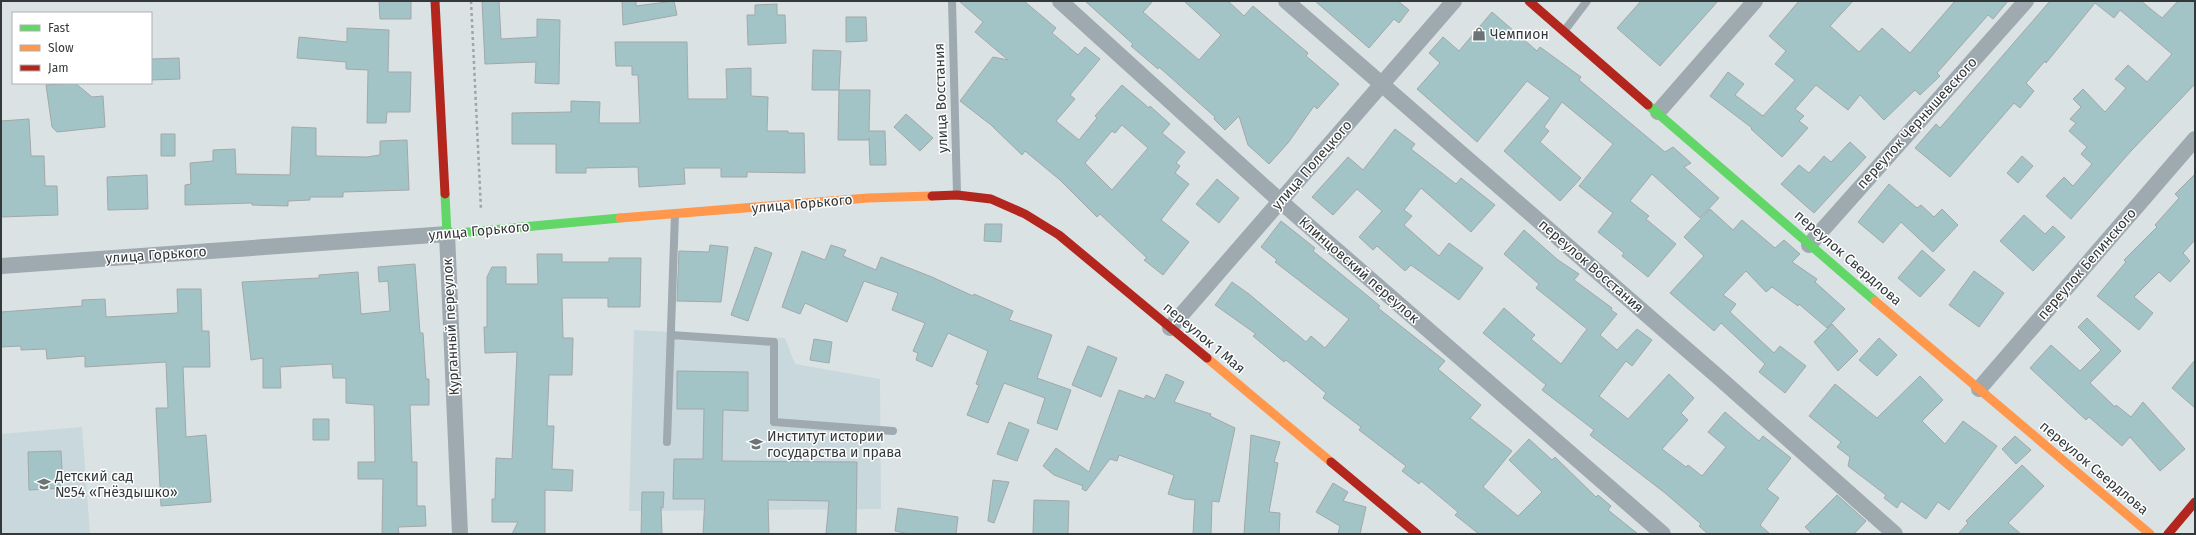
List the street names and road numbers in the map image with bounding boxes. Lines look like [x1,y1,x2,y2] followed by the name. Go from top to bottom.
[931,43,951,153] street label: улица Восстания
[1853,54,1981,192] street label: переулок Чернышевского
[1268,117,1356,213] street label: улица Полецкого
[751,191,853,217] street label: улица Горького
[2034,205,2140,323] street label: переулок Белинского
[1791,207,1905,309] street label: переулок Свердлова
[1295,213,1423,327] street label: Клинцовский переулок
[1535,216,1647,316] street label: переулок Восстания
[428,218,530,244] street label: улица Горького
[105,243,207,267] street label: улица Горького
[439,257,463,396] street label: Курганный переулок
[1160,299,1248,377] street label: переулок 1 Мая
[2036,418,2152,518] street label: переулок Свердлова

